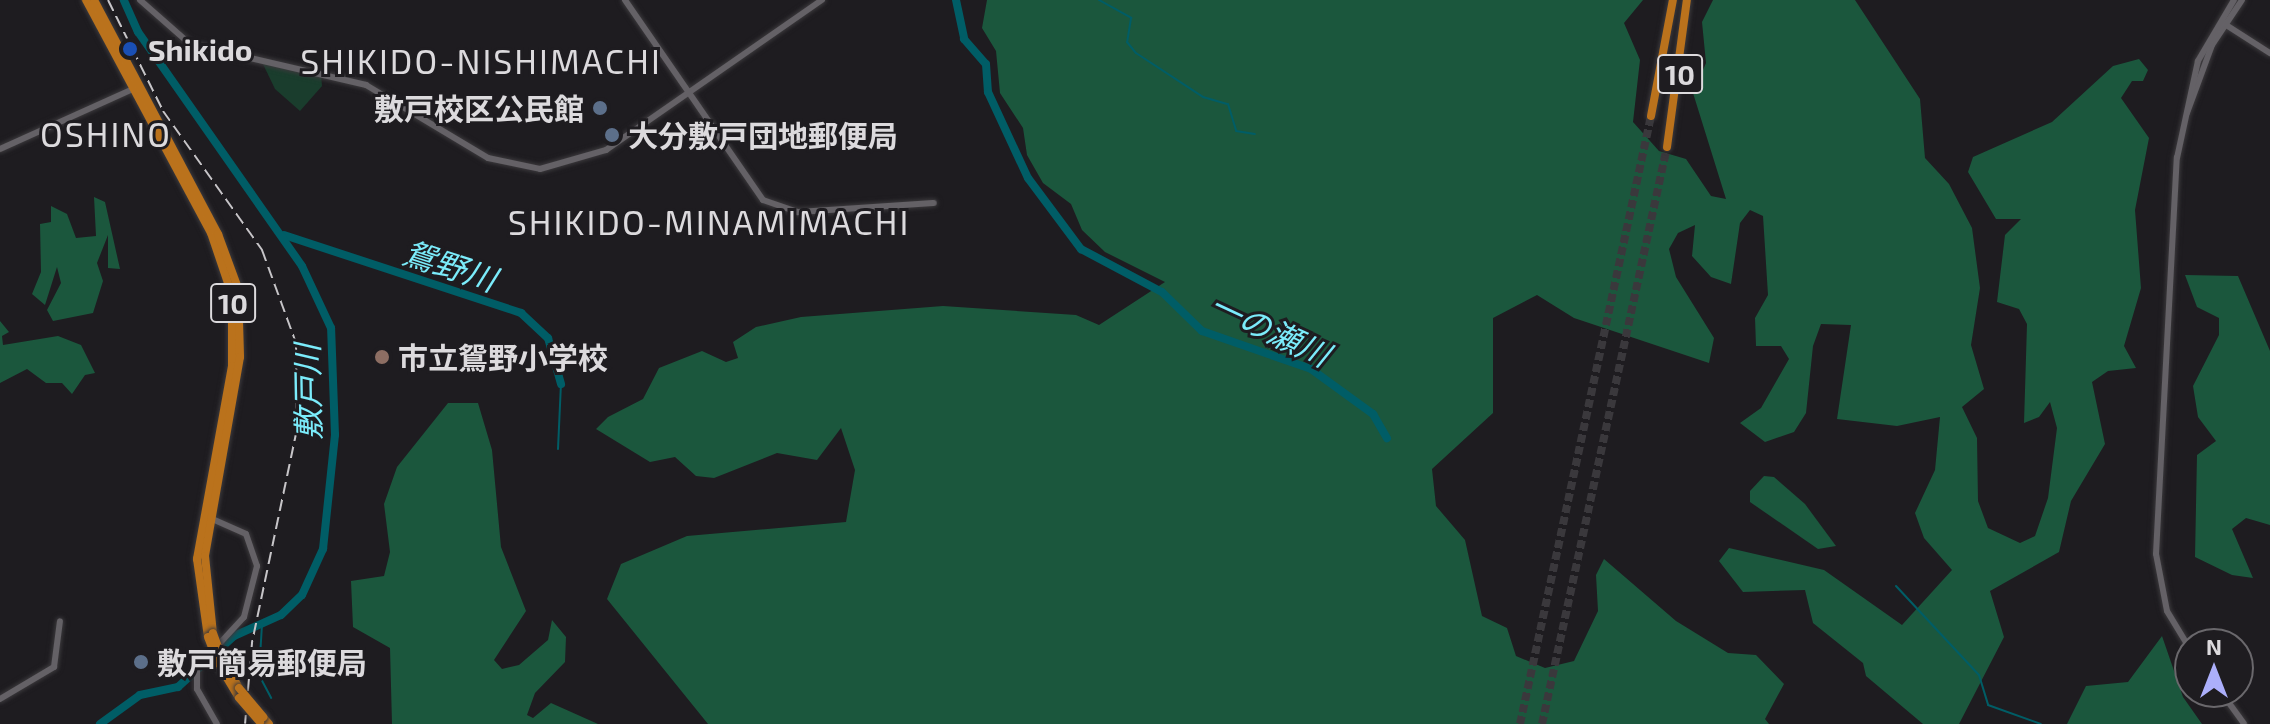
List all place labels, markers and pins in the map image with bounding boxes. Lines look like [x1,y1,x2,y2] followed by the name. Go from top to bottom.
[148,31,253,67] place label: Shikido
[119,38,141,60] marker: Shikido
[374,90,584,126] place label: 敷戸校区公民館
[591,99,609,117] marker: 敷戸校区公民館
[628,117,898,153] place label: 大分敷戸団地郵便局
[603,126,621,144] marker: 大分敷戸団地郵便局
[398,339,608,375] place label: 市立鴛野小学校
[373,348,391,366] marker: 市立鴛野小学校
[157,644,367,680] place label: 敷戸簡易郵便局
[132,653,150,671] marker: 敷戸簡易郵便局

